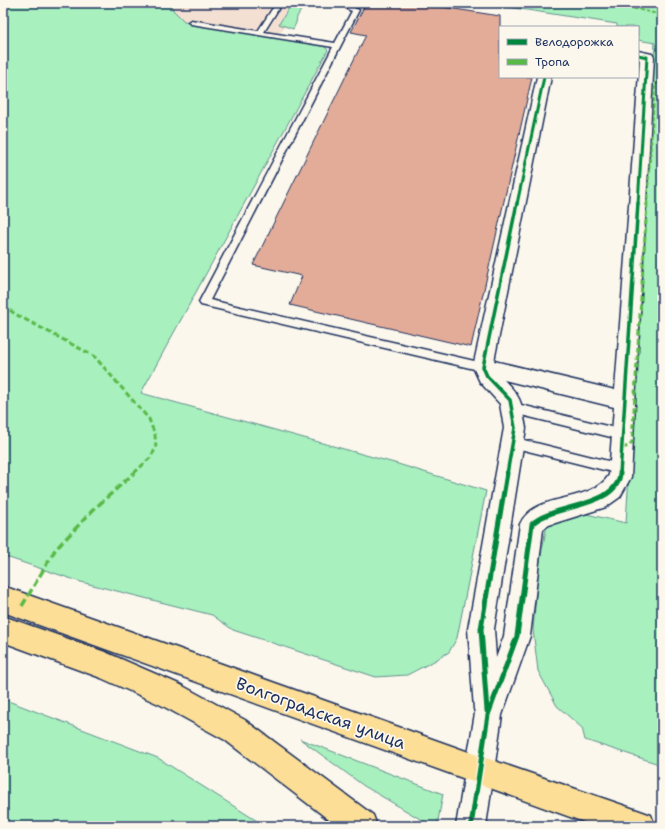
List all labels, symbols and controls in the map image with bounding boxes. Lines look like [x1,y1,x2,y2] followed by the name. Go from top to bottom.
[499,26,639,78] legend
[535,34,614,50] text: Велодорожка
[535,54,570,70] text: Тропа
[233,672,409,754] street label: Волгоградская улица

